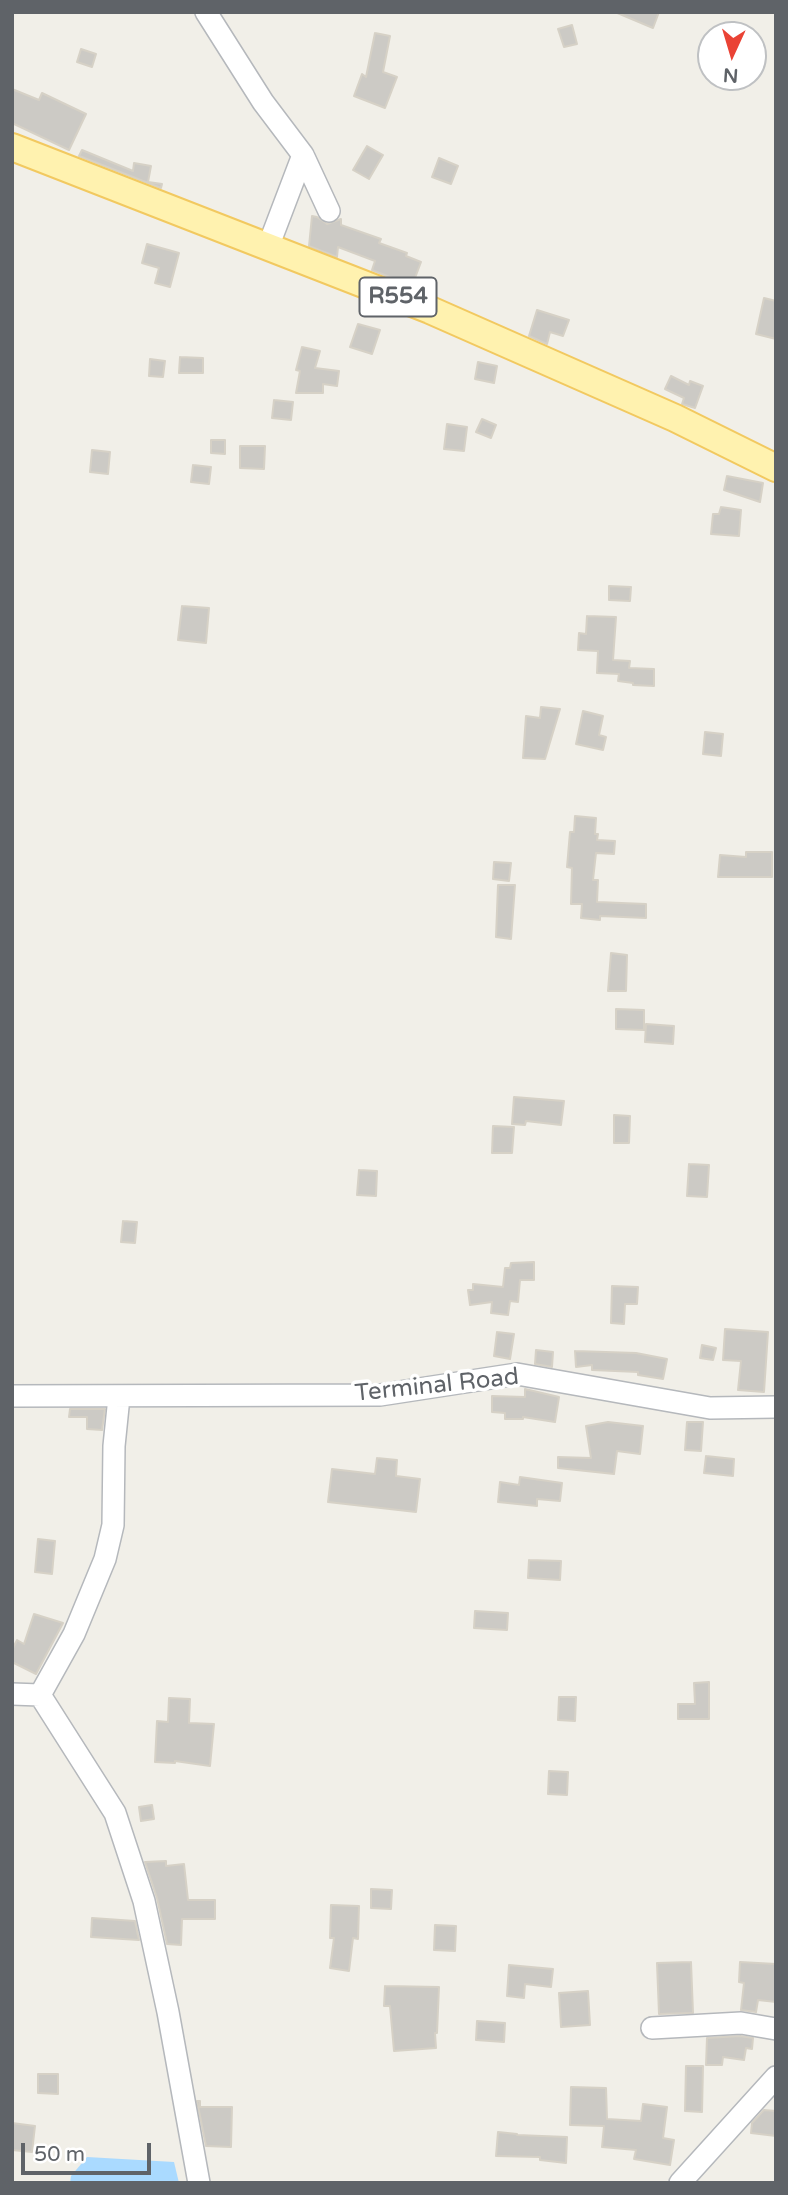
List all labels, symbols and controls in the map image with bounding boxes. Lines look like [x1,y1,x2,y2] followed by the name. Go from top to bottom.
[697,21,767,91] north arrow
[722,63,739,86] text: N
[360,278,436,316] road number: R554
[354,1363,520,1409] street label: Terminal Road
[24,2128,154,2172] scale bar
[34,2142,85,2167] text: 50 m

